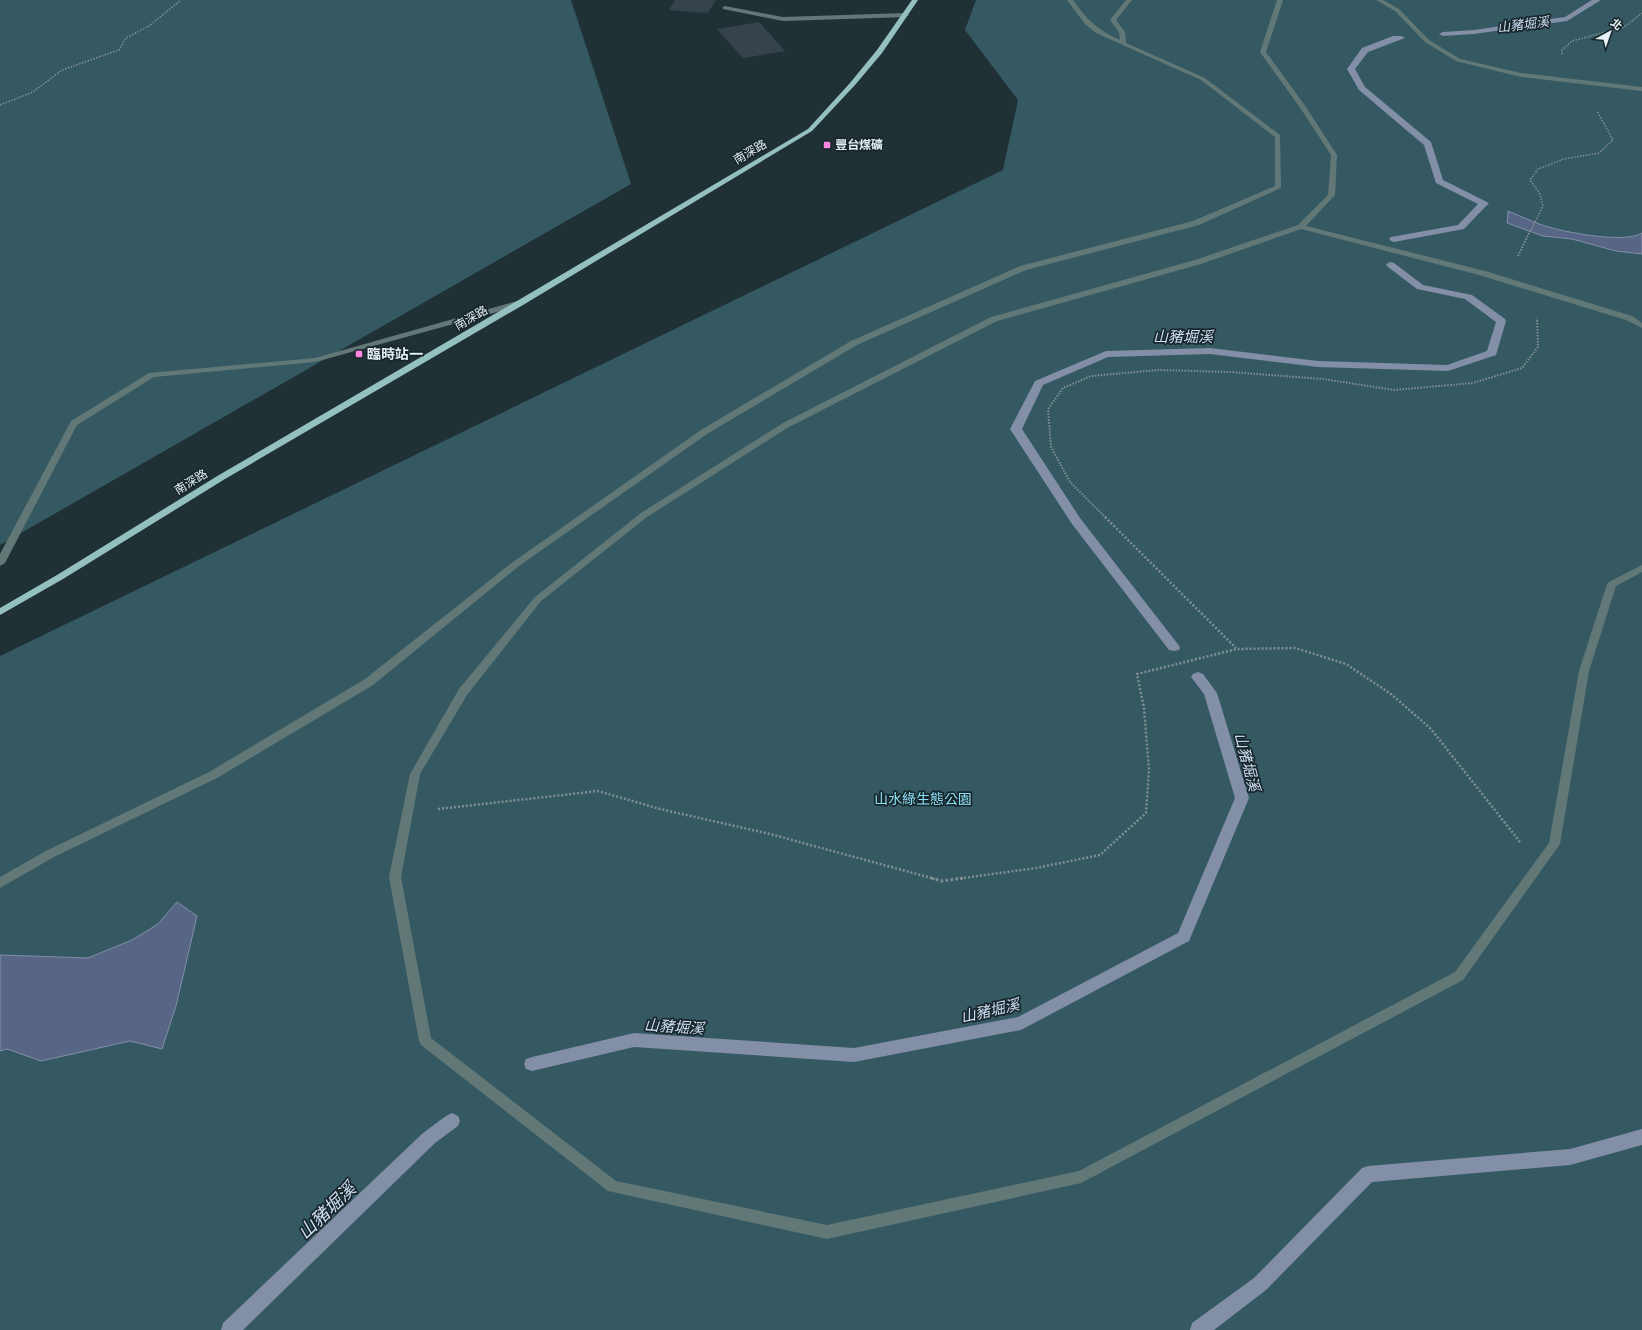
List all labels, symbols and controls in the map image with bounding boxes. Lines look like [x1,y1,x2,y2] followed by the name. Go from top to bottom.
[1590,12,1630,52] north arrow
[1496,13,1552,36] water label: 山豬堀溪
[1608,15,1625,33] text: 北
[730,136,770,168] street label: 南深路
[835,137,883,153] place label: 豐台煤礦
[822,140,832,150] marker: 豐台煤礦
[451,302,491,334] street label: 南深路
[1153,326,1215,347] water label: 山豬堀溪
[367,345,423,363] place label: 臨時站一
[354,349,364,359] marker: 臨時站一
[171,466,211,498] street label: 南深路
[1230,730,1266,795] water label: 山豬堀溪
[874,790,972,808] park label: 山水綠生態公園
[958,993,1023,1027] water label: 山豬堀溪
[643,1014,707,1039] water label: 山豬堀溪
[292,1175,363,1245] water label: 山豬堀溪

